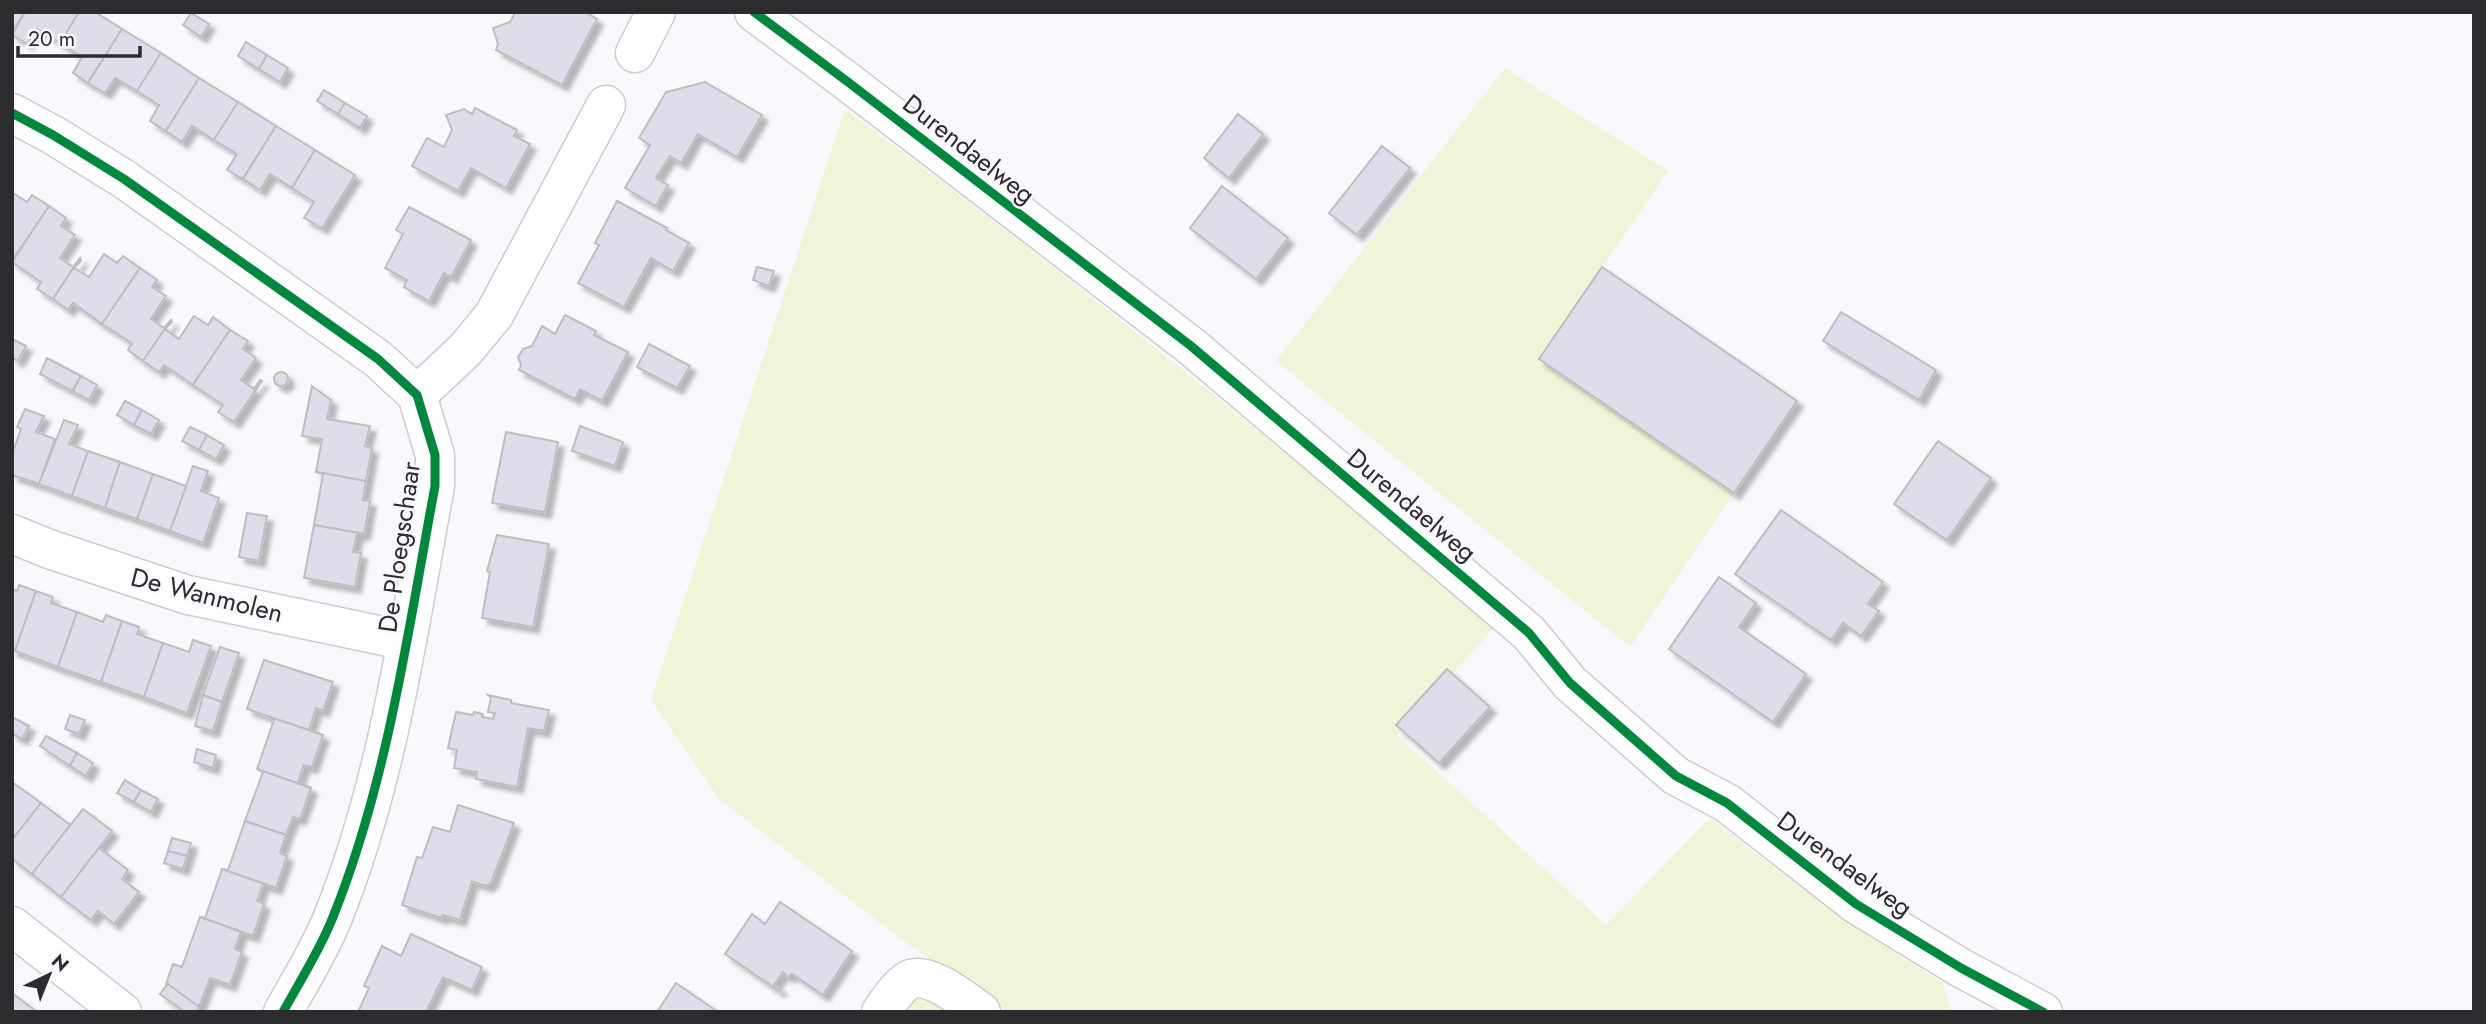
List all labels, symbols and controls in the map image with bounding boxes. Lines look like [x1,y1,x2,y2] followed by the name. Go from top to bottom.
[18,14,140,58] scale bar
[28,24,75,54] text: 20 m
[895,85,1043,213] street label: Durendaelweg
[1339,439,1485,571] street label: Durendaelweg
[368,459,430,635] street label: De Ploegschaar
[127,558,287,632] street label: De Wanmolen
[1769,802,1921,926] street label: Durendaelweg
[14,940,84,1010] north arrow
[46,948,75,978] text: N

